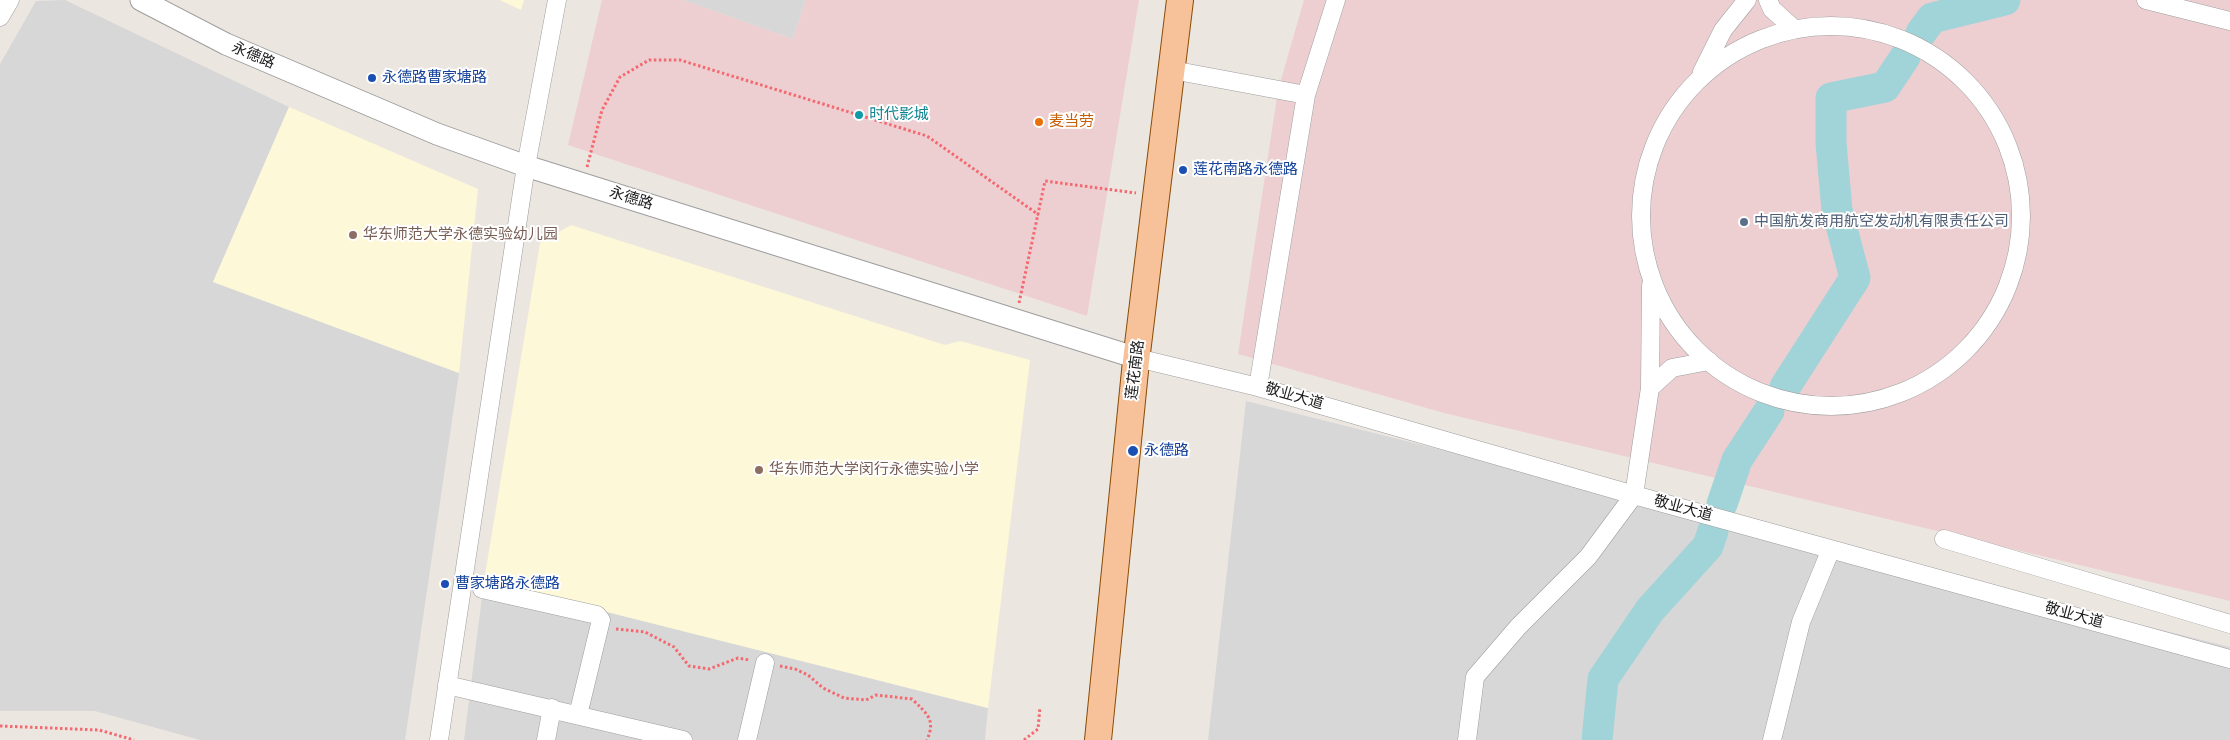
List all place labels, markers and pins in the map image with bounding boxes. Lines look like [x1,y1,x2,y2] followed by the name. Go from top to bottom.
[382,69,487,87] place label: 永德路曹家塘路
[366,72,378,84] marker: 永德路曹家塘路
[869,106,929,124] place label: 时代影城
[853,109,865,121] marker: 时代影城
[1049,113,1094,131] place label: 麦当劳
[1033,116,1045,128] marker: 麦当劳
[1193,161,1298,179] place label: 莲花南路永德路
[1177,164,1189,176] marker: 莲花南路永德路
[1754,213,2009,231] place label: 中国航发商用航空发动机有限责任公司
[1738,216,1750,228] marker: 中国航发商用航空发动机有限责任公司
[363,226,558,244] place label: 华东师范大学永德实验幼儿园
[347,229,359,241] marker: 华东师范大学永德实验幼儿园
[1144,442,1189,460] place label: 永德路
[1126,444,1140,458] marker: 永德路
[769,461,979,479] place label: 华东师范大学闵行永德实验小学
[753,464,765,476] marker: 华东师范大学闵行永德实验小学
[455,575,560,593] place label: 曹家塘路永德路
[439,578,451,590] marker: 曹家塘路永德路

